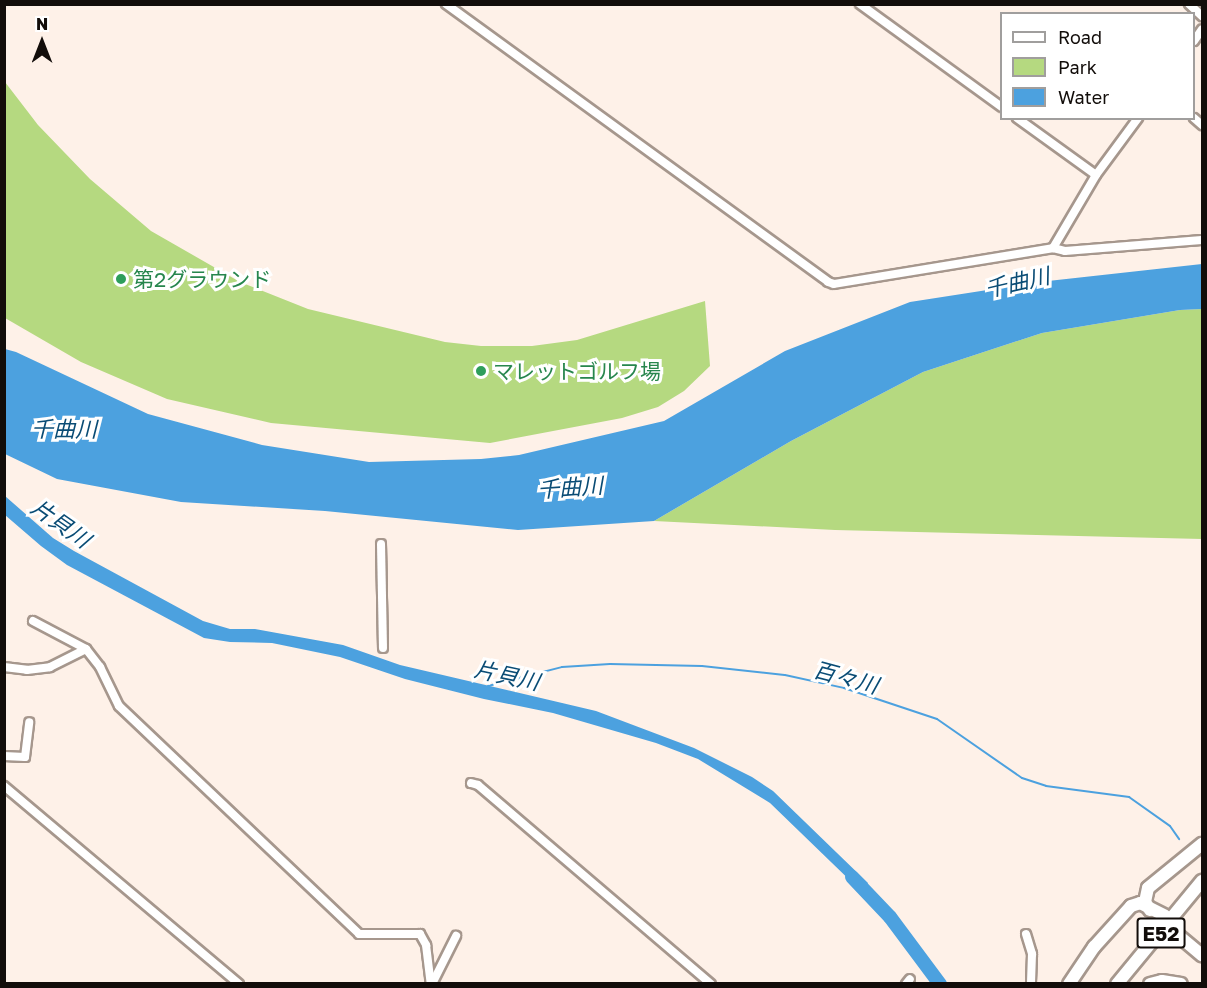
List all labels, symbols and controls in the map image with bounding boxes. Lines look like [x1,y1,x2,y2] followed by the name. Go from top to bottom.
[12,12,72,72] north arrow
[1000,12,1195,120] legend
[36,14,48,34] text: N
[1058,26,1102,48] text: Road
[1058,56,1097,78] text: Park
[1058,86,1109,108] text: Water
[982,262,1052,302] water label: 千曲川
[133,266,271,292] place label: 第2グラウンド
[114,272,128,286] marker: 第2グラウンド
[493,358,661,384] place label: マレットゴルフ場
[474,364,488,378] marker: マレットゴルフ場
[31,416,97,442] water label: 千曲川
[536,472,604,502] water label: 千曲川
[26,493,96,553] water label: 片貝川
[472,655,542,695] water label: 片貝川
[811,656,881,698] water label: 百々川
[1136,916,1186,950] road number: E52

